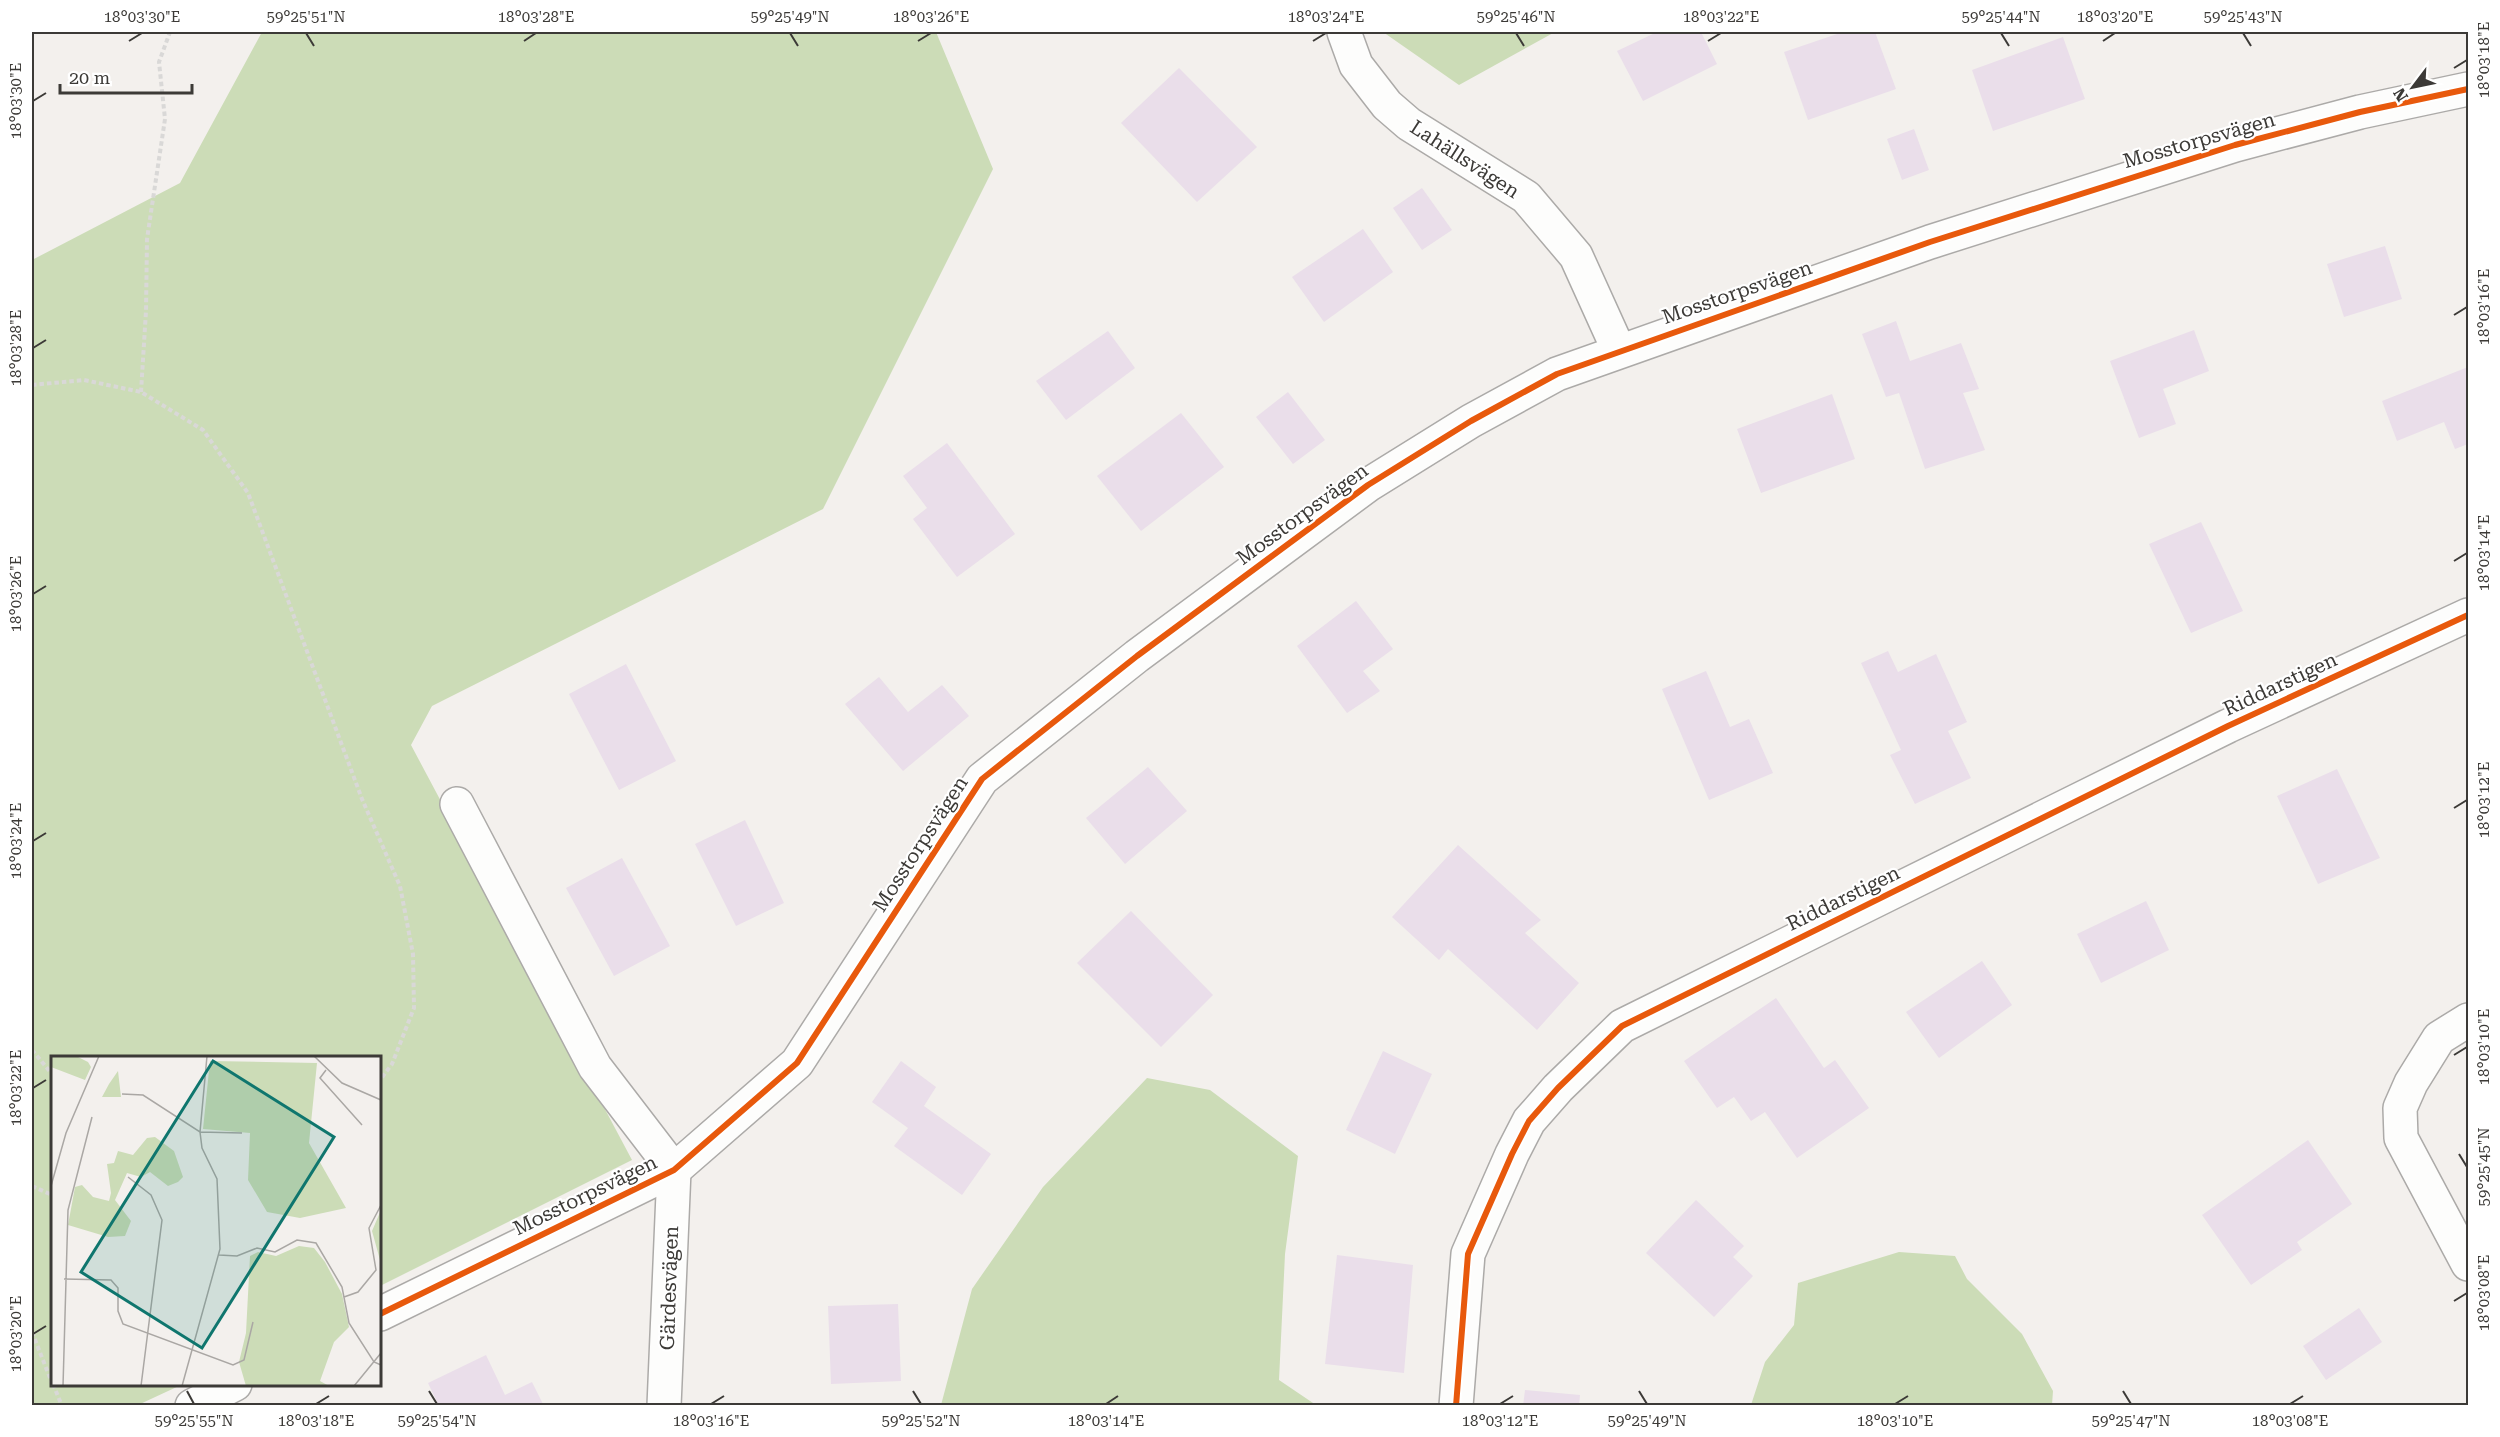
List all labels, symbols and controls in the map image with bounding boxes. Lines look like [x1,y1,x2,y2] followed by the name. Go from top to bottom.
[104,8,180,26] text: 18°03'30"E
[266,8,346,26] text: 59°25'51"N
[498,8,574,26] text: 18°03'28"E
[750,8,830,26] text: 59°25'49"N
[893,8,969,26] text: 18°03'26"E
[1288,8,1364,26] text: 18°03'24"E
[1476,8,1556,26] text: 59°25'46"N
[1683,8,1759,26] text: 18°03'22"E
[1961,8,2041,26] text: 59°25'44"N
[2077,8,2153,26] text: 18°03'20"E
[2203,8,2283,26] text: 59°25'43"N
[2475,22,2493,98] text: 18°03'18"E
[60,57,192,95] scale bar
[2383,57,2443,117] north arrow
[7,63,25,139] text: 18°03'30"E
[69,67,110,88] text: 20 m
[2389,84,2412,105] text: N
[2120,107,2278,173] street label: Mosstorpsvägen
[1406,115,1524,203] street label: Lahällsvägen
[1659,255,1815,329] street label: Mosstorpsvägen
[2475,269,2493,345] text: 18°03'16"E
[7,310,25,386] text: 18°03'28"E
[1231,458,1373,570] street label: Mosstorpsvägen
[2475,515,2493,591] text: 18°03'14"E
[7,556,25,632] text: 18°03'26"E
[2219,647,2341,721] street label: Riddarstigen
[2475,762,2493,838] text: 18°03'12"E
[867,772,973,916] street label: Mosstorpsvägen
[7,803,25,879] text: 18°03'24"E
[1782,860,1904,936] street label: Riddarstigen
[2475,1009,2493,1085] text: 18°03'10"E
[7,1050,25,1126] text: 18°03'22"E
[51,1056,381,1386] inset map
[2475,1127,2493,1207] text: 59°25'45"N
[509,1150,661,1240] street label: Mosstorpsvägen
[655,1225,683,1351] street label: Gärdesvägen
[2475,1255,2493,1331] text: 18°03'08"E
[7,1296,25,1372] text: 18°03'20"E
[154,1412,234,1430] text: 59°25'55"N
[278,1412,354,1430] text: 18°03'18"E
[397,1412,477,1430] text: 59°25'54"N
[673,1412,749,1430] text: 18°03'16"E
[881,1412,961,1430] text: 59°25'52"N
[1068,1412,1144,1430] text: 18°03'14"E
[1462,1412,1538,1430] text: 18°03'12"E
[1607,1412,1687,1430] text: 59°25'49"N
[1857,1412,1933,1430] text: 18°03'10"E
[2091,1412,2171,1430] text: 59°25'47"N
[2252,1412,2328,1430] text: 18°03'08"E

